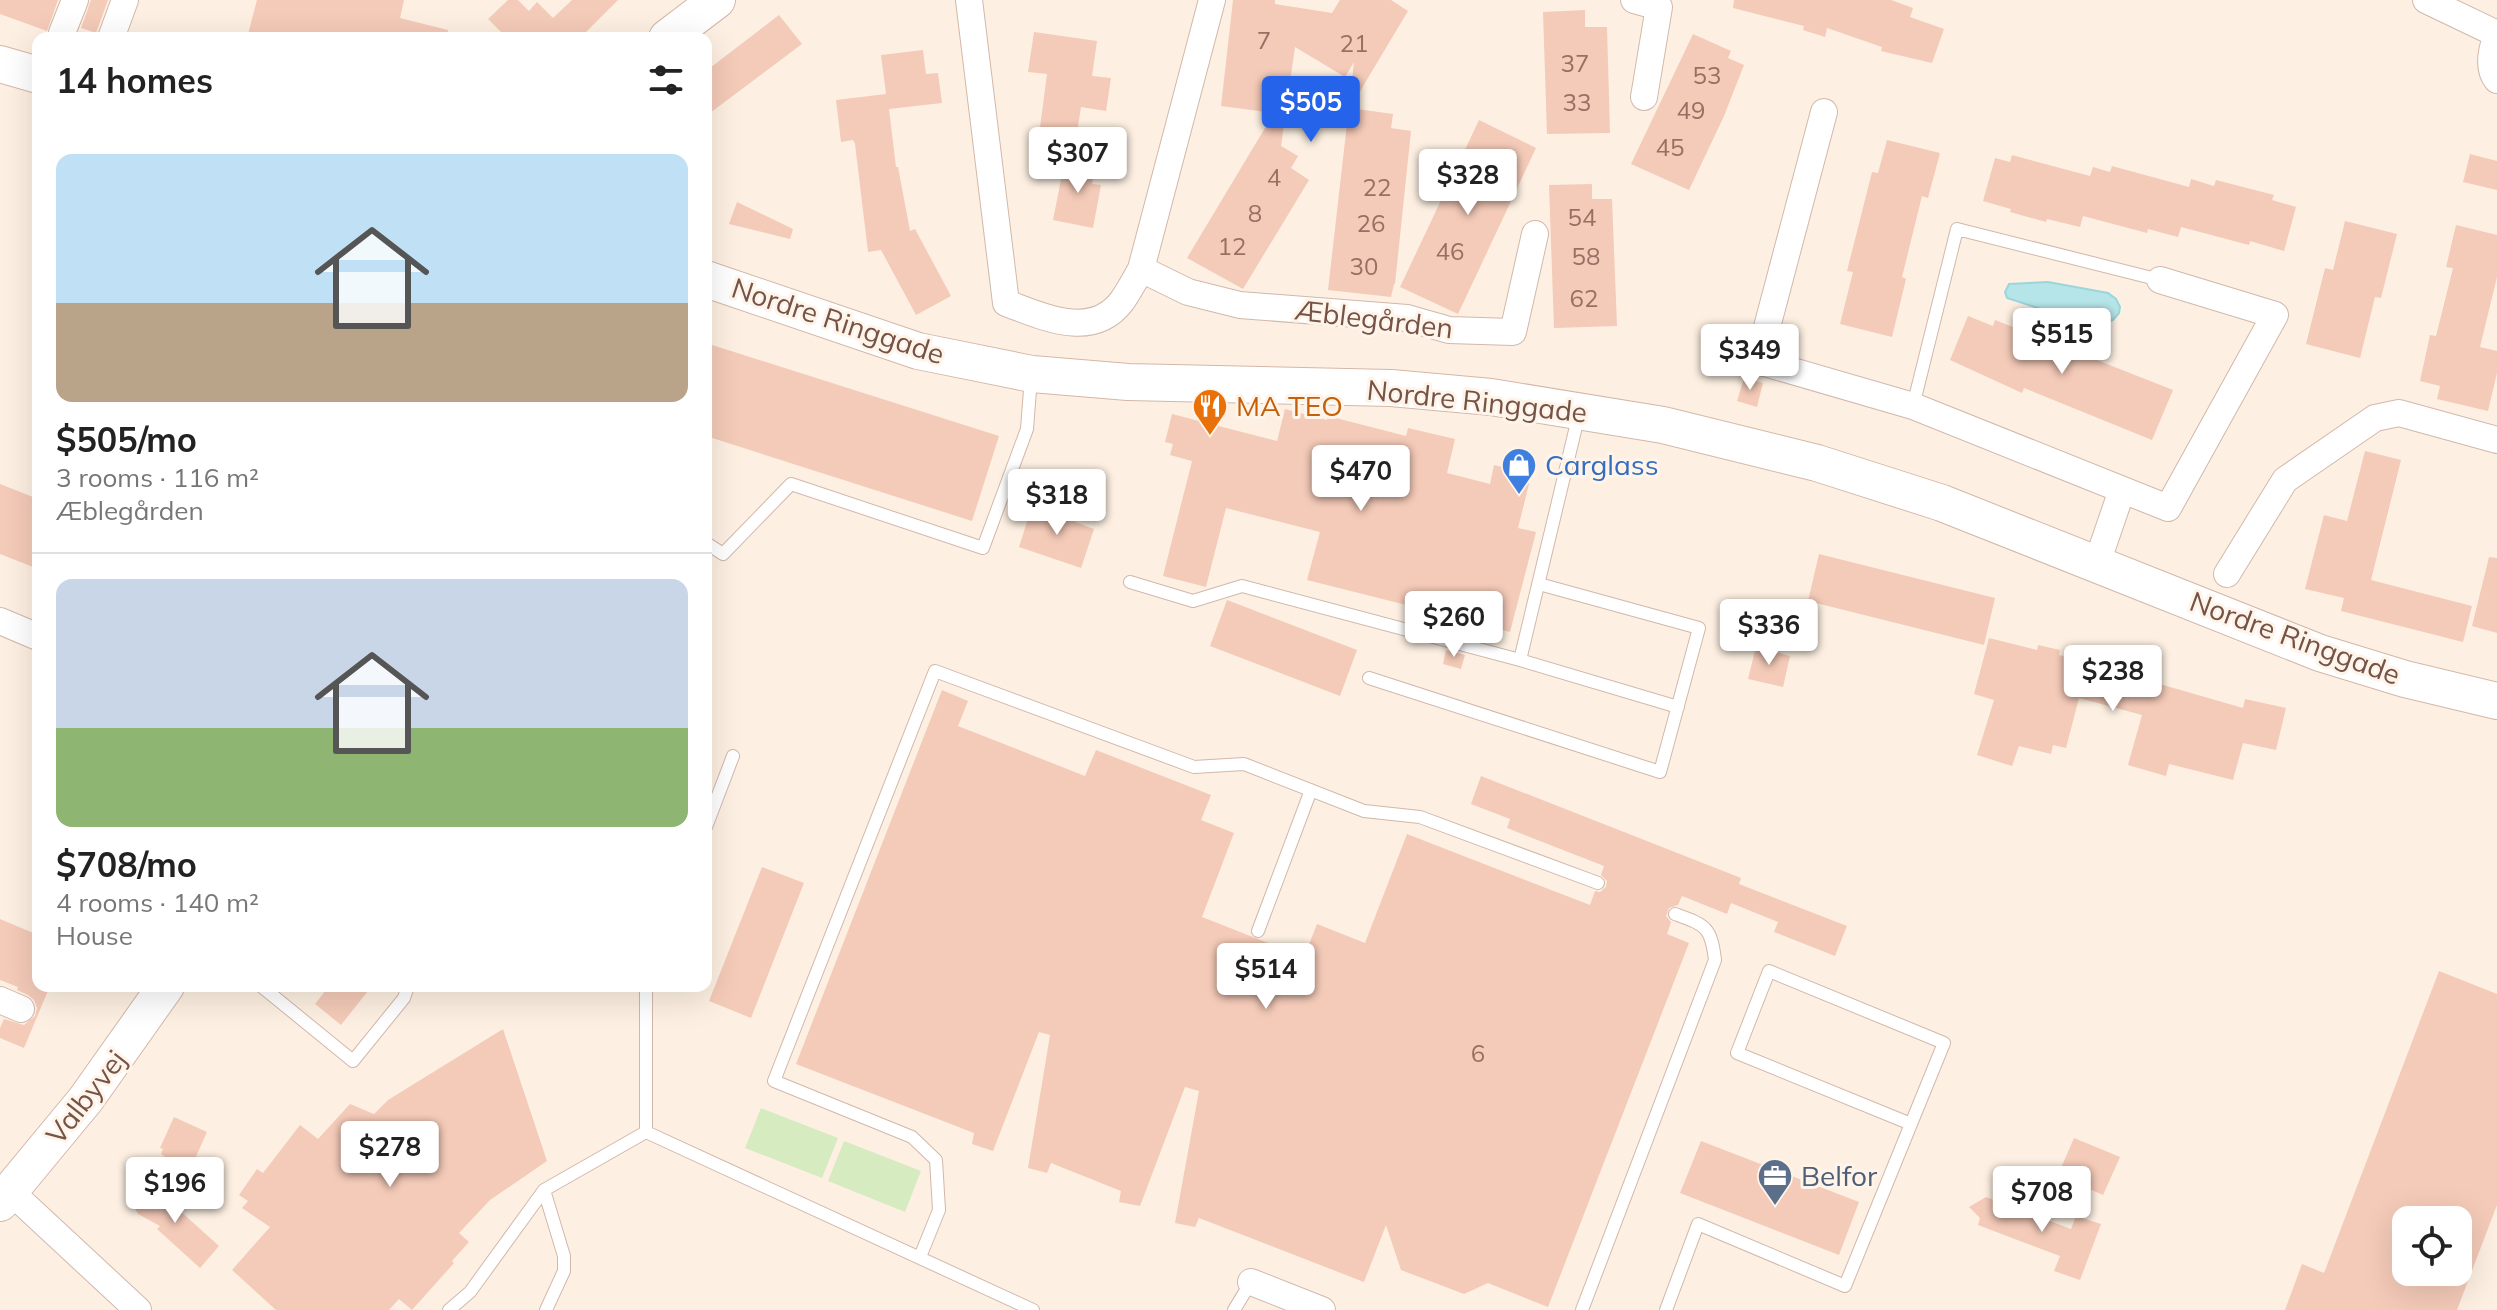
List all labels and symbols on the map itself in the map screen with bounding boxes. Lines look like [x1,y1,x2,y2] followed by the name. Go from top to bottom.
[1257,25,1271,55] house number: 7
[1340,28,1368,58] house number: 21
[1561,48,1589,78] house number: 37
[1693,60,1721,90] house number: 53
[1264,76,1358,144] pin: $505
[1563,87,1591,117] house number: 33
[1677,95,1705,125] house number: 49
[1031,127,1125,195] pin: $307
[1656,132,1684,162] house number: 45
[1421,149,1515,217] pin: $328
[1267,162,1281,192] house number: 4
[1363,172,1391,202] house number: 22
[1248,198,1262,228] house number: 8
[1568,202,1596,232] house number: 54
[1357,208,1385,238] house number: 26
[1218,231,1246,261] house number: 12
[1436,236,1464,266] house number: 46
[1572,241,1600,271] house number: 58
[1350,251,1378,281] house number: 30
[728,270,949,371] street label: Nordre Ringgade
[1570,283,1598,313] house number: 62
[1292,291,1455,346] street label: Æblegården
[2015,308,2109,376] pin: $515
[1703,324,1797,392] pin: $349
[1365,372,1589,429] street label: Nordre Ringgade
[1191,387,1229,437] restaurant icon: MA TEO
[1236,388,1343,423] place label: MA TEO
[1314,445,1408,513] pin: $470
[1500,446,1538,496] shop icon: Carglass
[1545,447,1659,482] place label: Carglass
[1010,469,1104,537] pin: $318
[2185,583,2405,692] street label: Nordre Ringgade
[1407,591,1501,659] pin: $260
[1722,599,1816,667] pin: $336
[2066,645,2160,713] pin: $238
[1219,943,1313,1011] pin: $514
[1471,1038,1485,1068] house number: 6
[38,1043,133,1151] street label: Valbyvej
[343,1121,437,1189] pin: $278
[128,1157,222,1225] pin: $196
[1756,1157,1794,1207] office icon: Belfor
[1801,1158,1878,1193] place label: Belfor
[1995,1166,2089,1234] pin: $708

